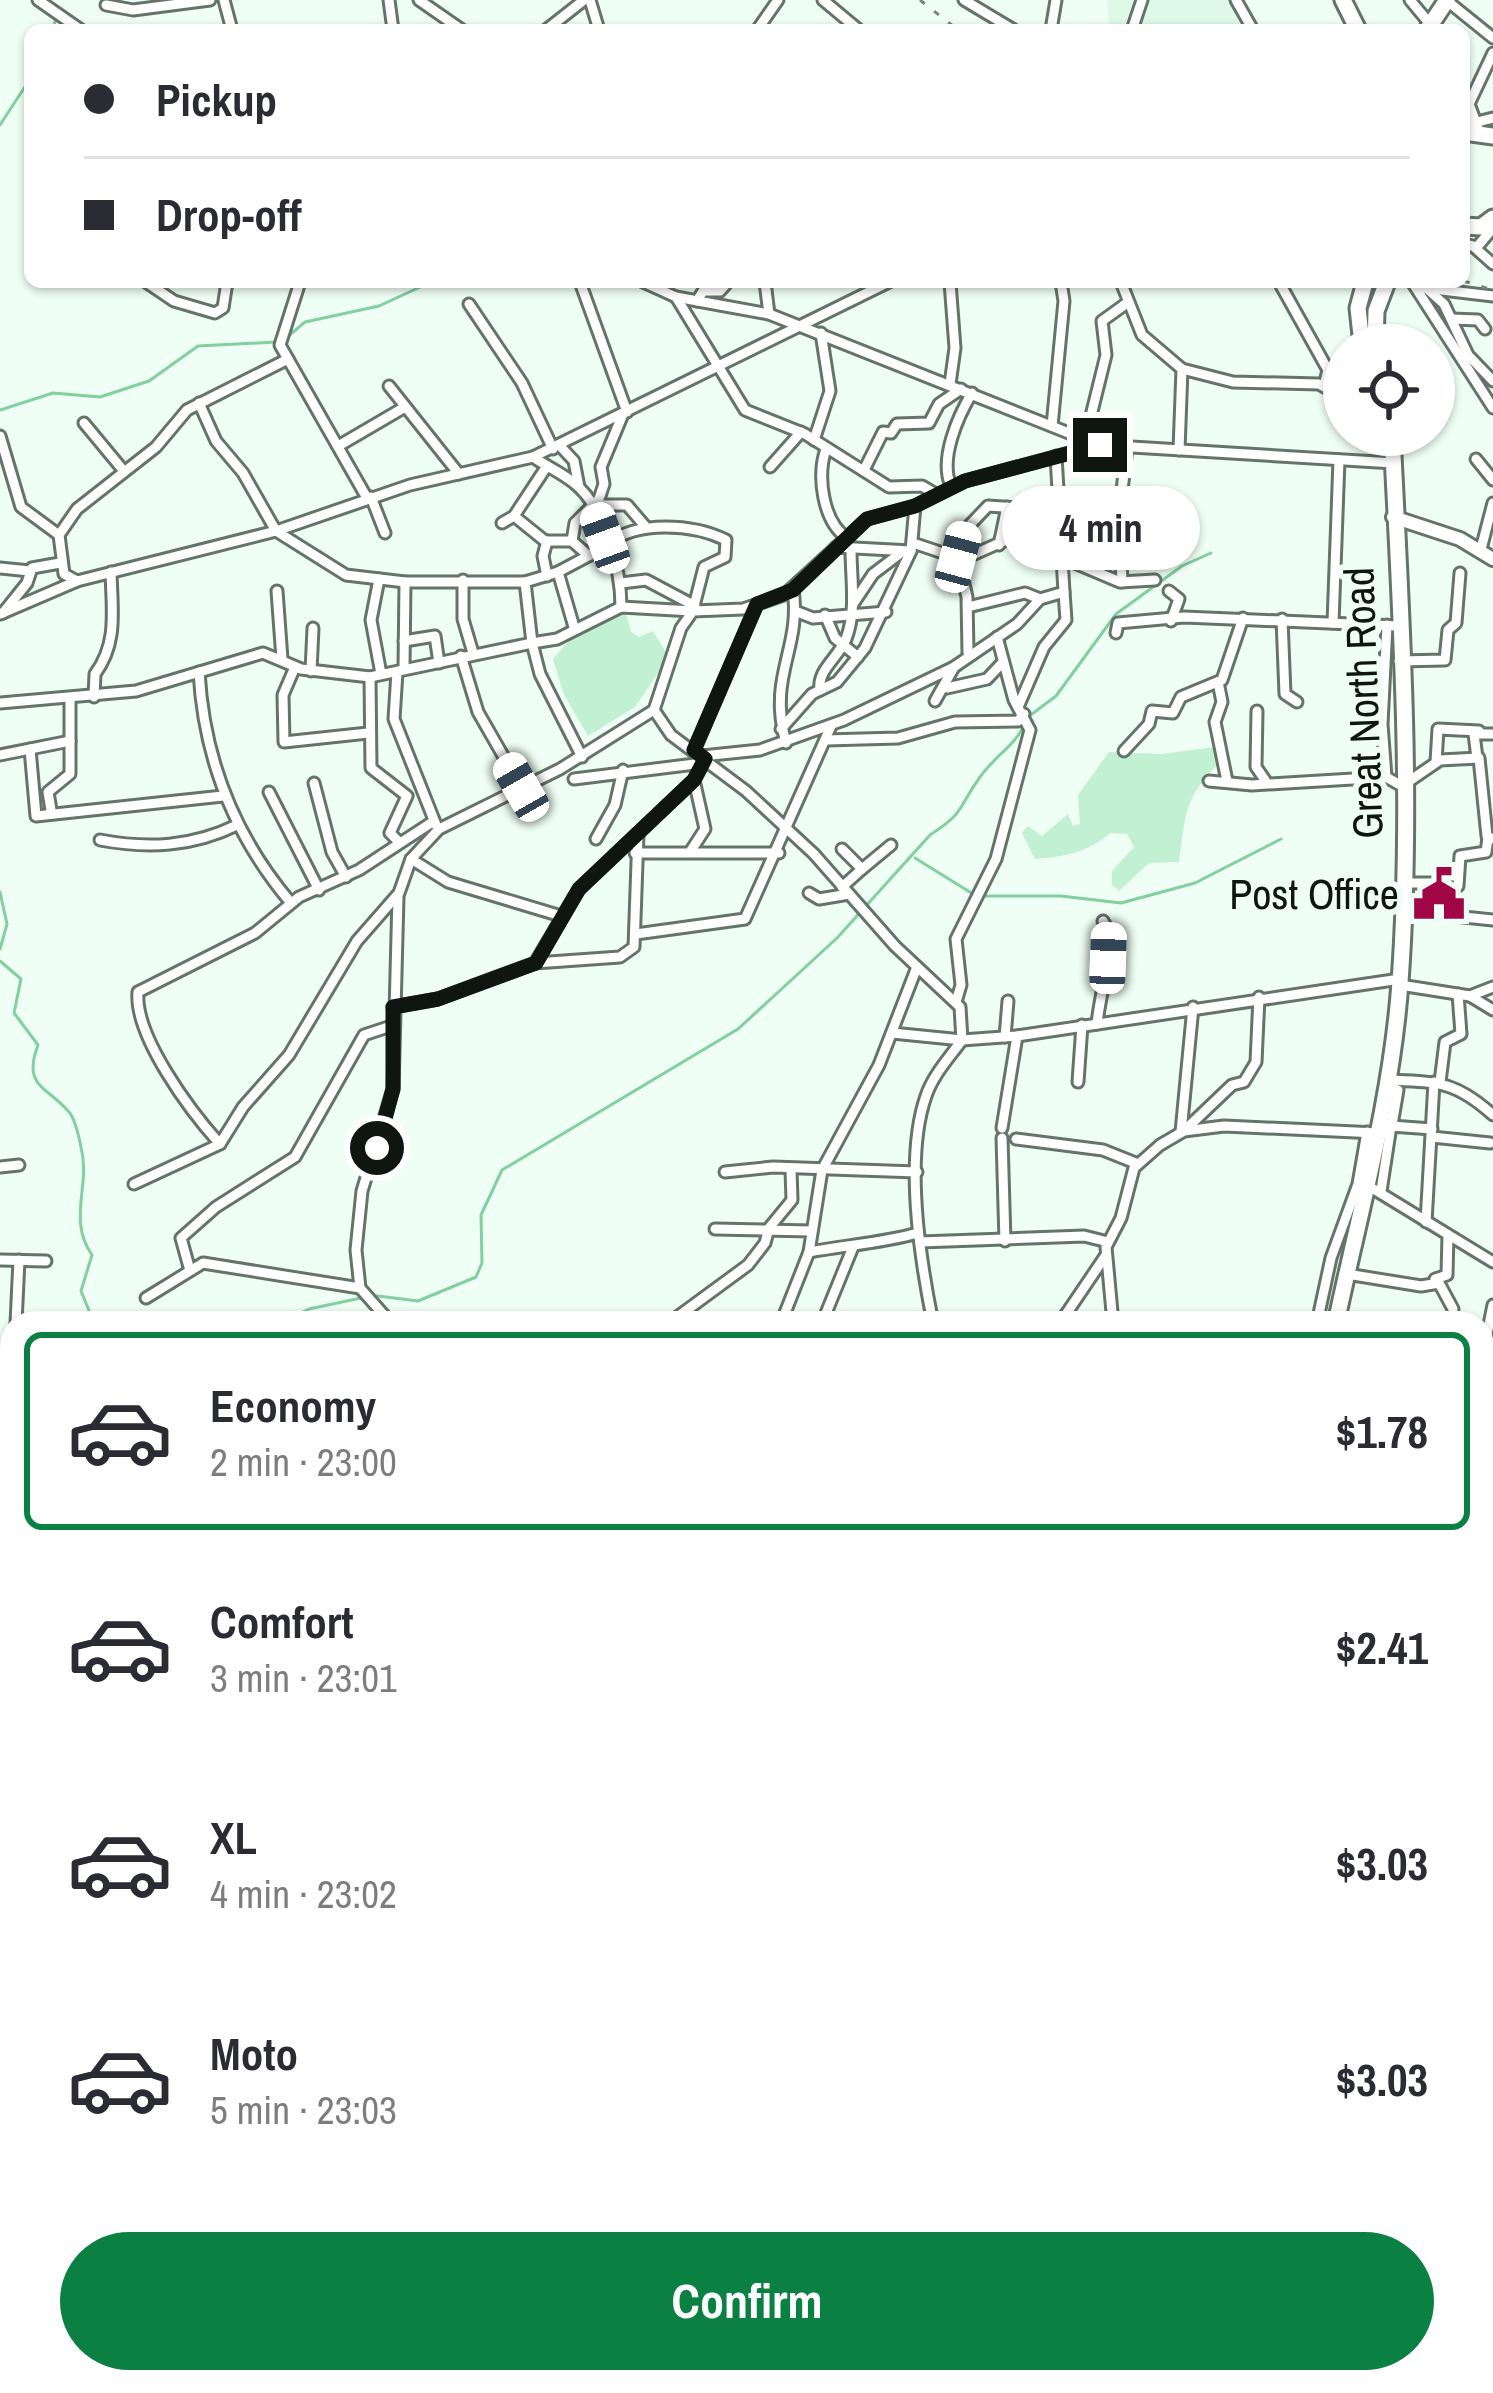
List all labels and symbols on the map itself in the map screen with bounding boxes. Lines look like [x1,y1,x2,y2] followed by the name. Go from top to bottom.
[1073,418,1127,472] route end
[1001,487,1199,571] callout: 4 min
[576,498,634,578] car
[931,518,985,596] car
[1330,566,1396,840] street label: Great North Road
[487,747,555,827] car
[1410,865,1468,923] public building icon: Post Office
[1229,866,1399,922] place label: Post Office
[1089,921,1127,995] car
[350,1121,404,1175] route start

